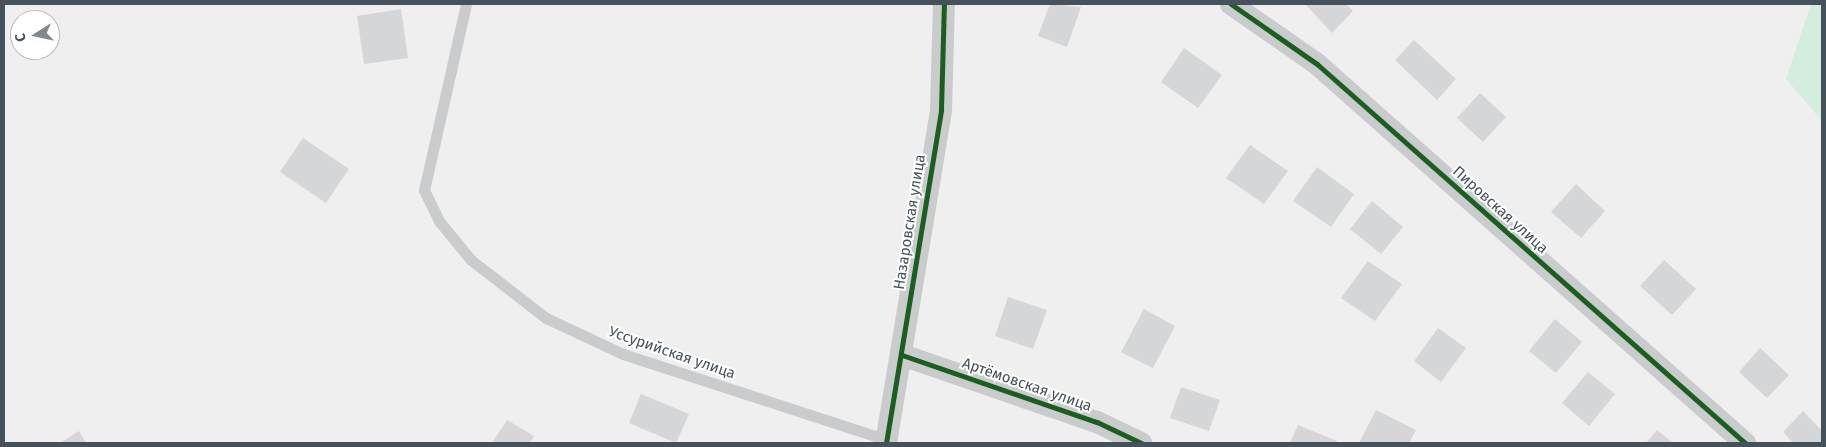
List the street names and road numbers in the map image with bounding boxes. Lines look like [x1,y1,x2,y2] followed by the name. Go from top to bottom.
[890,153,930,291] street label: Назаровская улица
[1449,162,1551,258] street label: Пировская улица
[606,323,738,383] street label: Уссурийская улица
[960,354,1094,416] street label: Артёмовская улица

